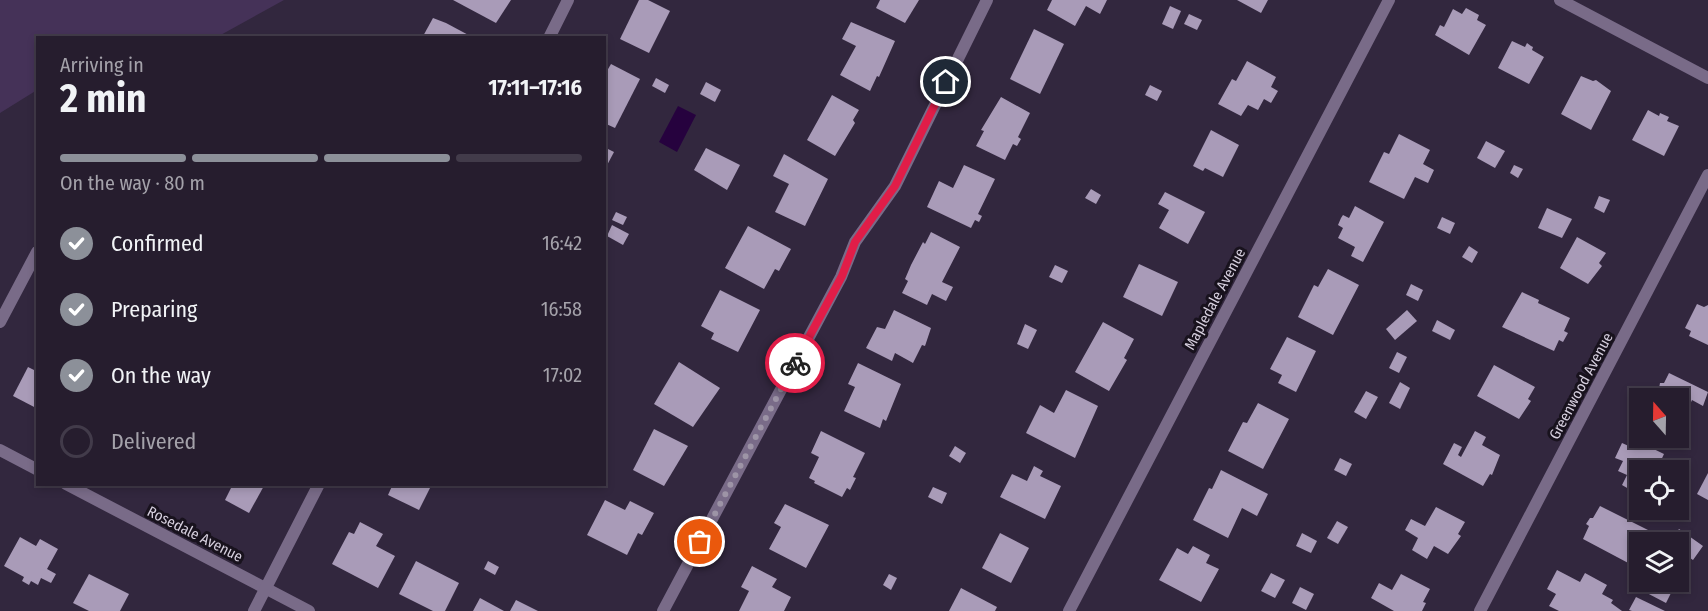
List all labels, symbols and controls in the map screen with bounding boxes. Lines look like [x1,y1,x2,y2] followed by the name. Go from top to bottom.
[60,53,144,77] text: Arriving in
[920,56,971,107] pin
[929,65,962,98] icon: home
[488,74,582,101] text: 17:11–17:16
[60,76,146,122] text: 2 min
[60,171,205,195] text: On the way · 80 m
[60,227,93,260] icon: check
[111,230,204,257] text: Confirmed
[542,231,582,255] text: 16:42
[1181,245,1249,353] street label: Mapledale Avenue
[60,293,93,326] icon: check
[111,296,197,323] text: Preparing
[541,297,582,321] text: 16:58
[1545,330,1617,442] street label: Greenwood Avenue
[765,333,825,393] courier
[779,347,812,380] icon: bike
[60,359,93,392] icon: check
[111,362,211,389] text: On the way
[543,363,582,387] text: 17:02
[1629,388,1689,448] north arrow
[1629,388,1689,592] map controls
[111,428,196,455] text: Delivered
[1629,460,1689,520] button: locate
[144,502,246,566] street label: Rosedale Avenue
[674,516,725,567] pin
[683,525,716,558] icon: bag
[1629,532,1689,592] button: layers

